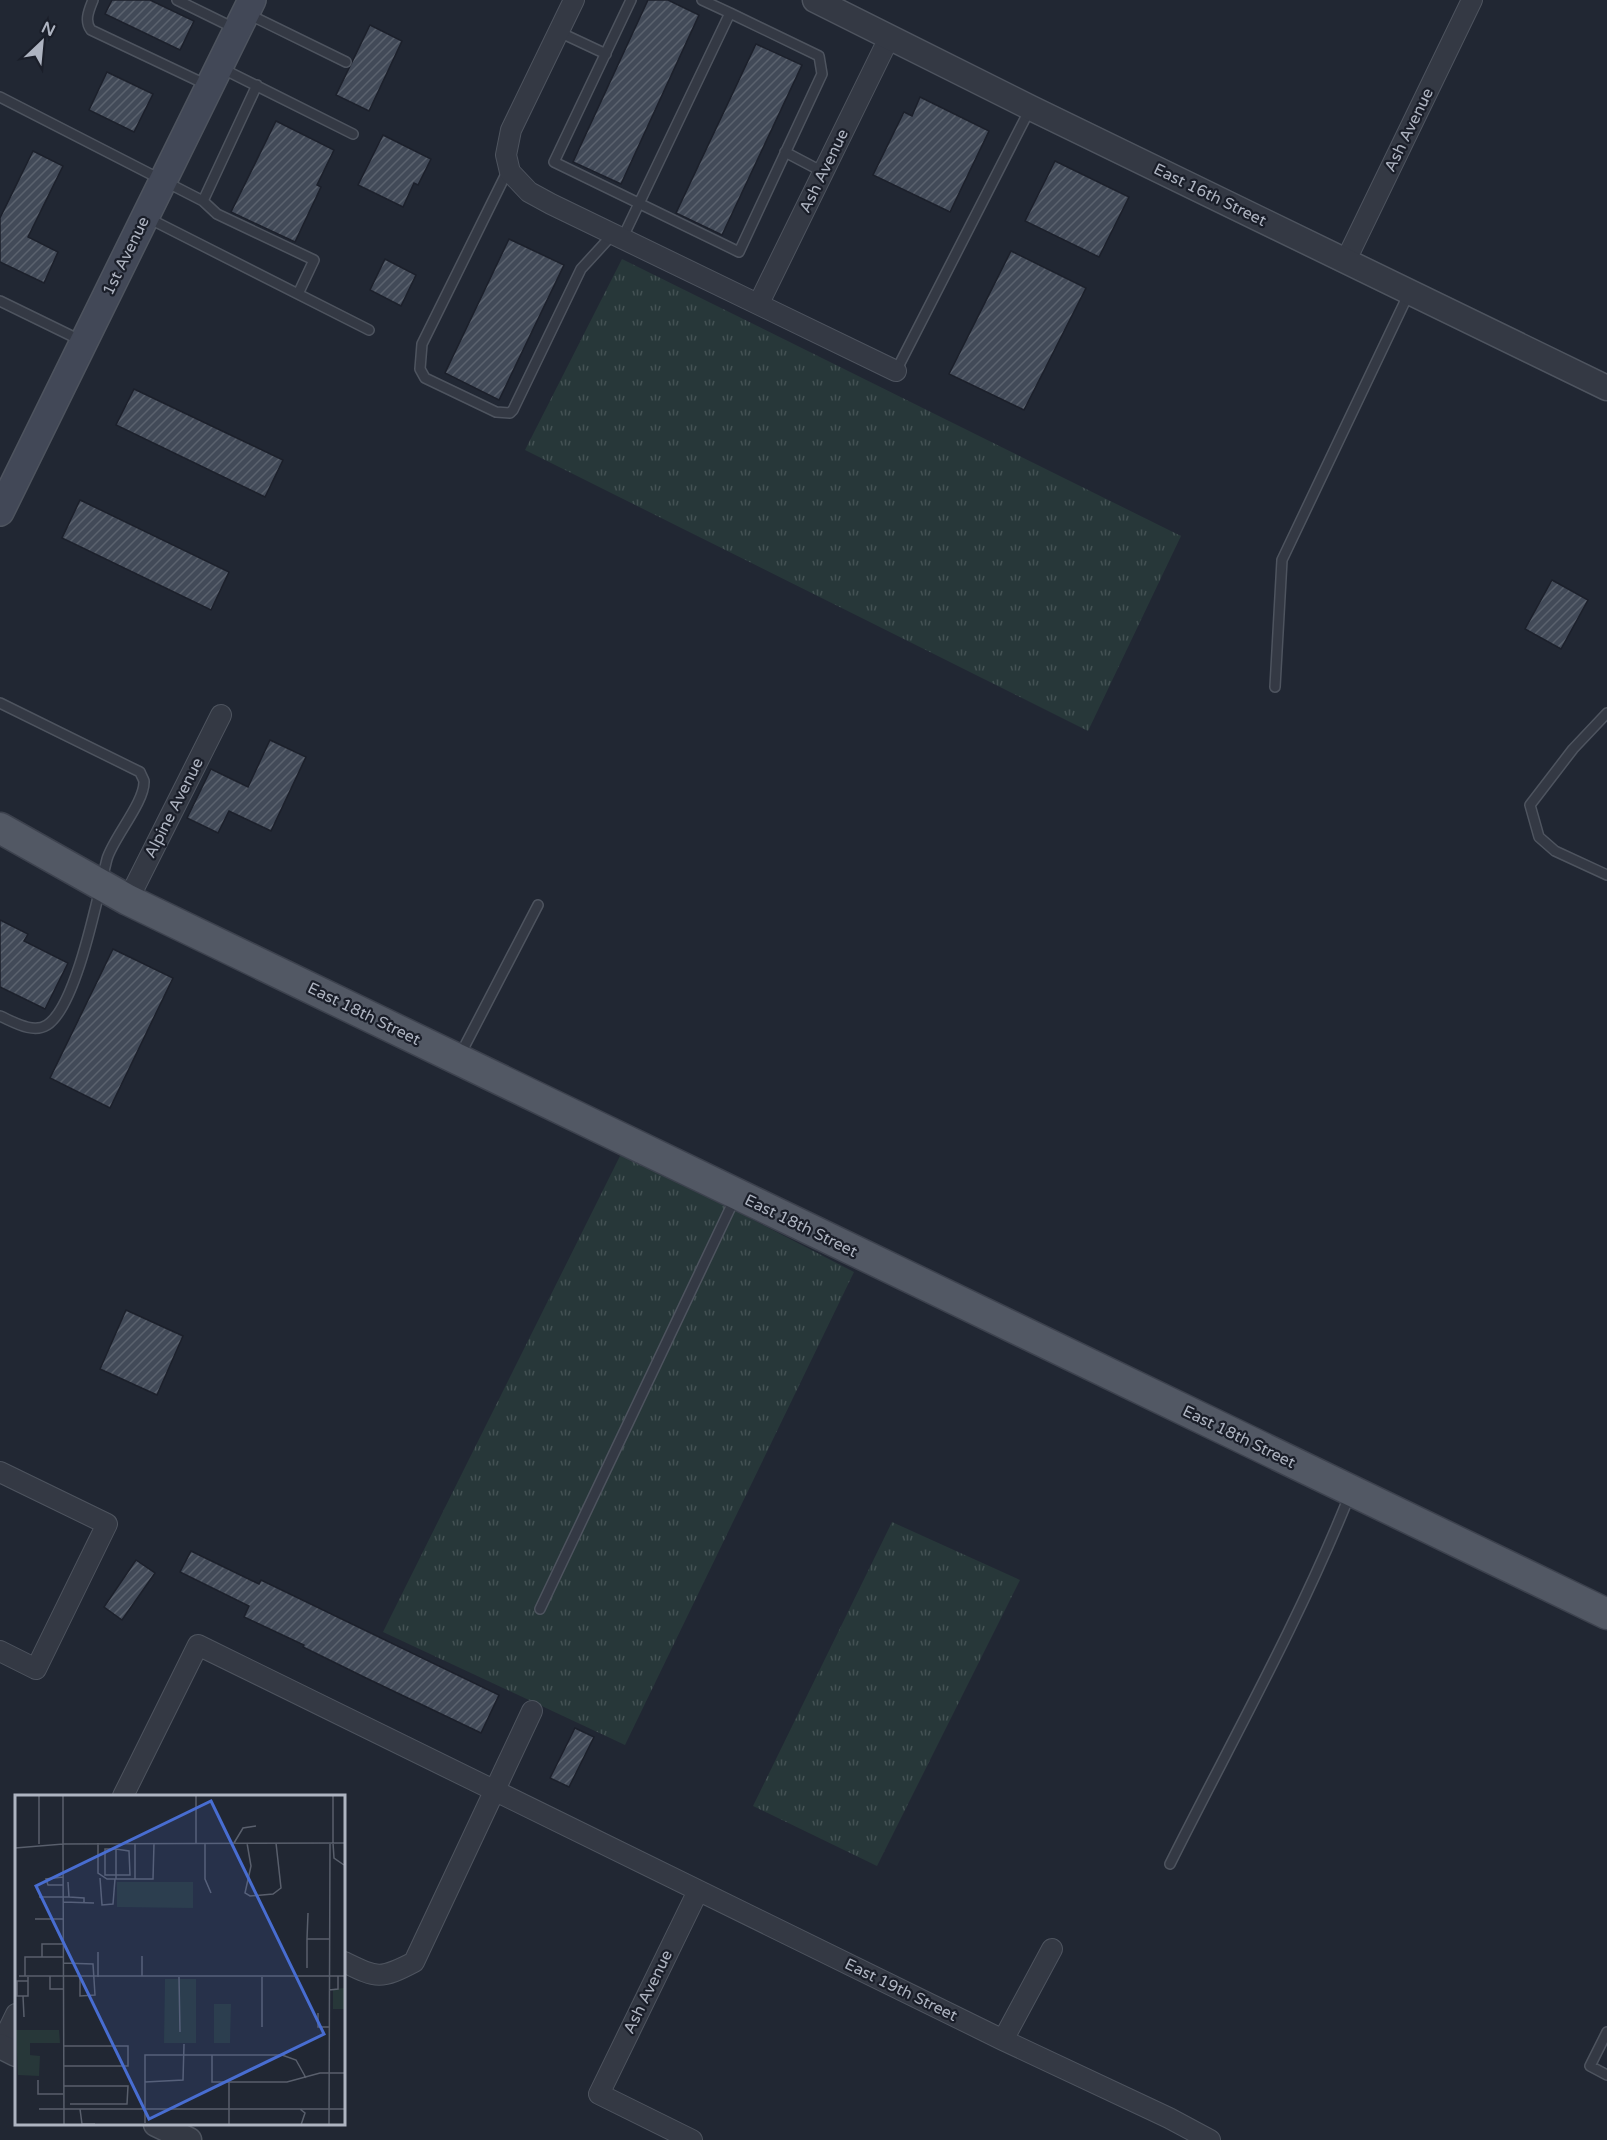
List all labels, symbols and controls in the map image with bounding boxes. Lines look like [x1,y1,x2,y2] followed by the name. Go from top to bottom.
[12,12,72,72] north arrow
[38,18,58,41] text: N
[1380,85,1438,175] street label: Ash Avenue
[795,126,853,216] street label: Ash Avenue
[1150,159,1270,231] street label: East 16th Street
[98,213,154,299] street label: 1st Avenue
[140,754,208,862] street label: Alpine Avenue
[304,978,424,1050] street label: East 18th Street
[741,1190,861,1262] street label: East 18th Street
[1179,1401,1299,1473] street label: East 18th Street
[15,1795,345,2125] inset map
[619,1947,677,2037] street label: Ash Avenue
[841,1954,961,2026] street label: East 19th Street

